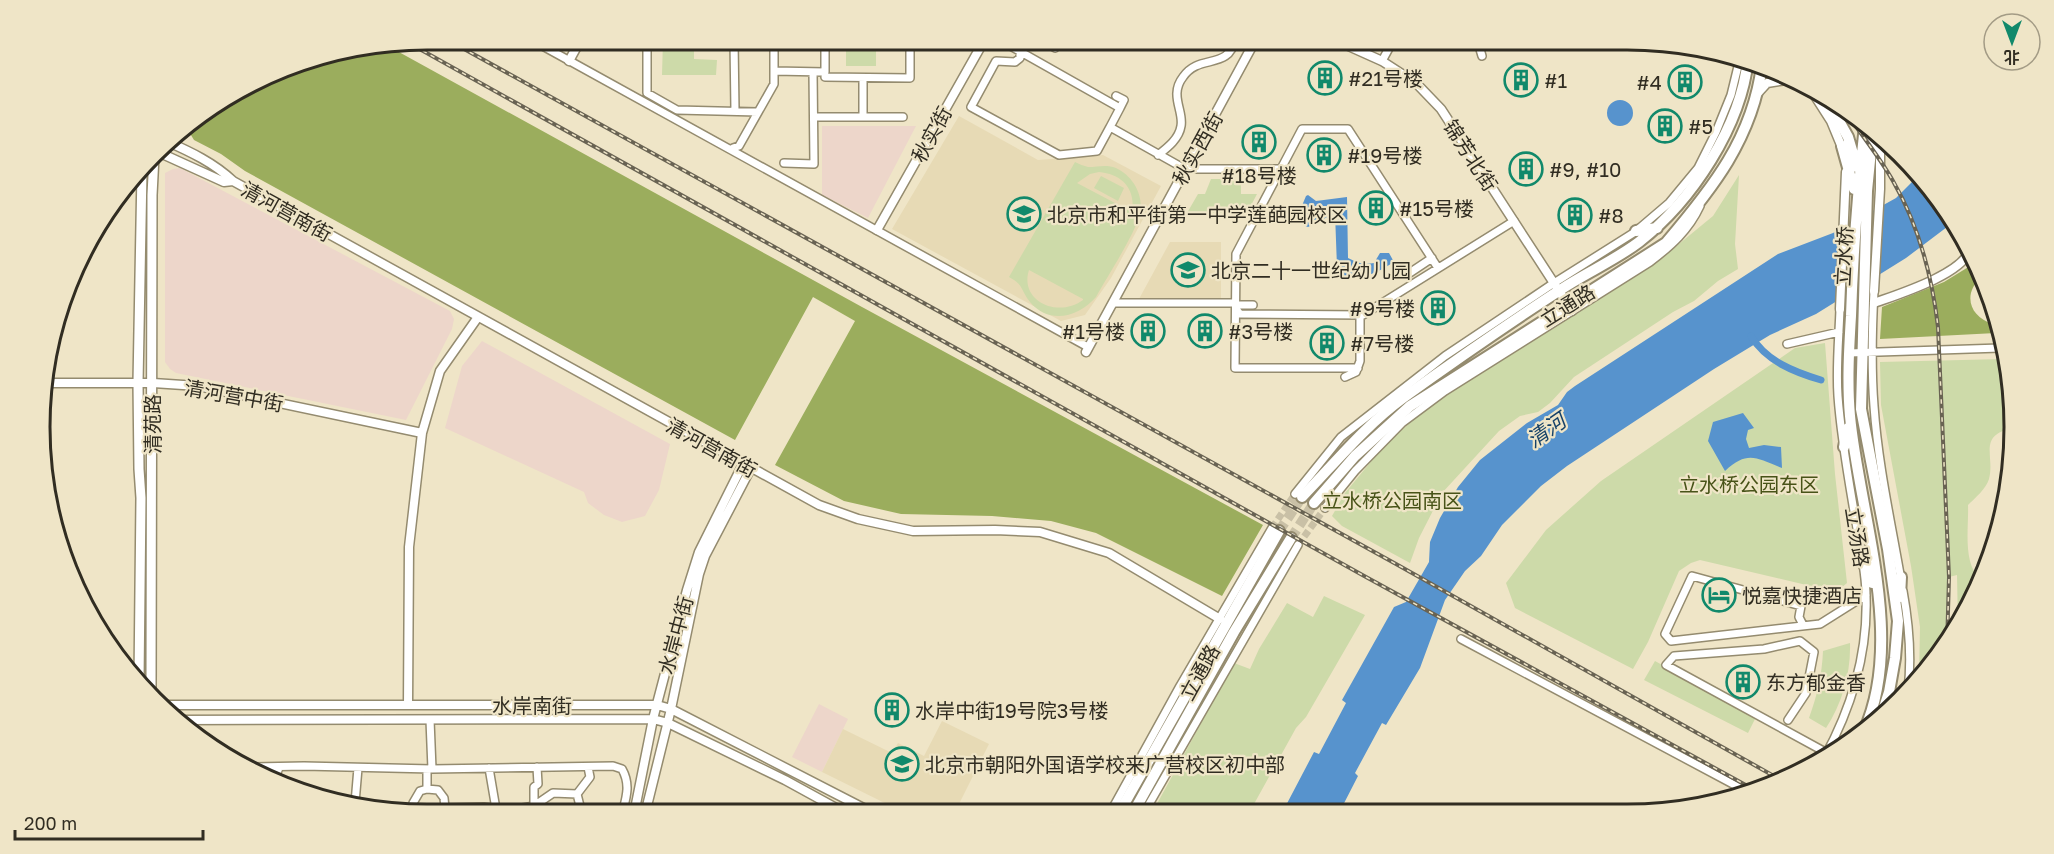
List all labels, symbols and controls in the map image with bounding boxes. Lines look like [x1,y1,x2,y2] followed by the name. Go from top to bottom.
[1982,12,2042,72] north arrow
[2004,47,2020,67] text: 北
[1307,60,1343,96] building icon: #21号楼
[1503,62,1539,98] building icon: #1
[1667,64,1703,100] building icon: #4
[1348,66,1423,90] place label: #21号楼
[1544,68,1568,92] place label: #1
[1636,70,1662,94] place label: #4
[906,102,956,166] street label: 秋实街
[1167,107,1227,189] street label: 秋实西街
[1647,108,1683,144] building icon: #5
[1688,114,1713,138] place label: #5
[1439,115,1503,195] street label: 锦芳北街
[1241,124,1277,160] building icon: #18号楼
[1306,137,1342,173] building icon: #19号楼
[1347,143,1422,167] place label: #19号楼
[1508,151,1544,187] building icon: #9, #10
[1549,157,1621,181] place label: #9, #10
[1221,163,1297,187] place label: #18号楼
[237,176,337,246] street label: 清河营南街
[1358,190,1394,226] building icon: #15号楼
[1006,196,1042,232] school or university icon: 北京市和平街第一中学莲葩园校区
[1399,196,1474,220] place label: #15号楼
[1557,197,1593,233] building icon: #8
[1047,202,1347,226] place label: 北京市和平街第一中学莲葩园校区
[1598,203,1624,227] place label: #8
[1829,225,1857,287] street label: 立水桥
[1170,252,1206,288] school or university icon: 北京二十一世纪幼儿园
[1211,258,1411,282] place label: 北京二十一世纪幼儿园
[1535,279,1599,331] street label: 立通路
[1420,290,1456,326] building icon: #9号楼
[1349,296,1415,320] place label: #9号楼
[1130,313,1166,349] building icon: #1号楼
[1187,313,1223,349] building icon: #3号楼
[1062,319,1125,343] place label: #1号楼
[1228,319,1293,343] place label: #3号楼
[1309,325,1345,361] building icon: #7号楼
[1350,331,1414,355] place label: #7号楼
[183,374,285,416] street label: 清河营中街
[140,394,164,454] street label: 清苑路
[1521,405,1574,453] water label: 清河
[662,412,762,482] street label: 清河营南街
[1679,472,1819,496] park label: 立水桥公园东区
[1322,488,1462,512] park label: 立水桥公园南区
[1841,505,1875,569] street label: 立汤路
[1701,577,1737,613] hotel icon: 悦嘉快捷酒店
[1742,583,1862,607] place label: 悦嘉快捷酒店
[653,593,697,677] street label: 水岸中街
[1174,640,1224,704] street label: 立通路
[1725,664,1761,700] building icon: 东方郁金香
[1766,670,1866,694] place label: 东方郁金香
[874,692,910,728] building icon: 水岸中街19号院3号楼
[492,693,572,717] street label: 水岸南街
[915,698,1109,722] place label: 水岸中街19号院3号楼
[884,746,920,782] school or university icon: 北京市朝阳外国语学校来广营校区初中部
[925,752,1285,776] place label: 北京市朝阳外国语学校来广营校区初中部
[15,803,202,841] scale bar
[24,812,77,834] text: 200 m

